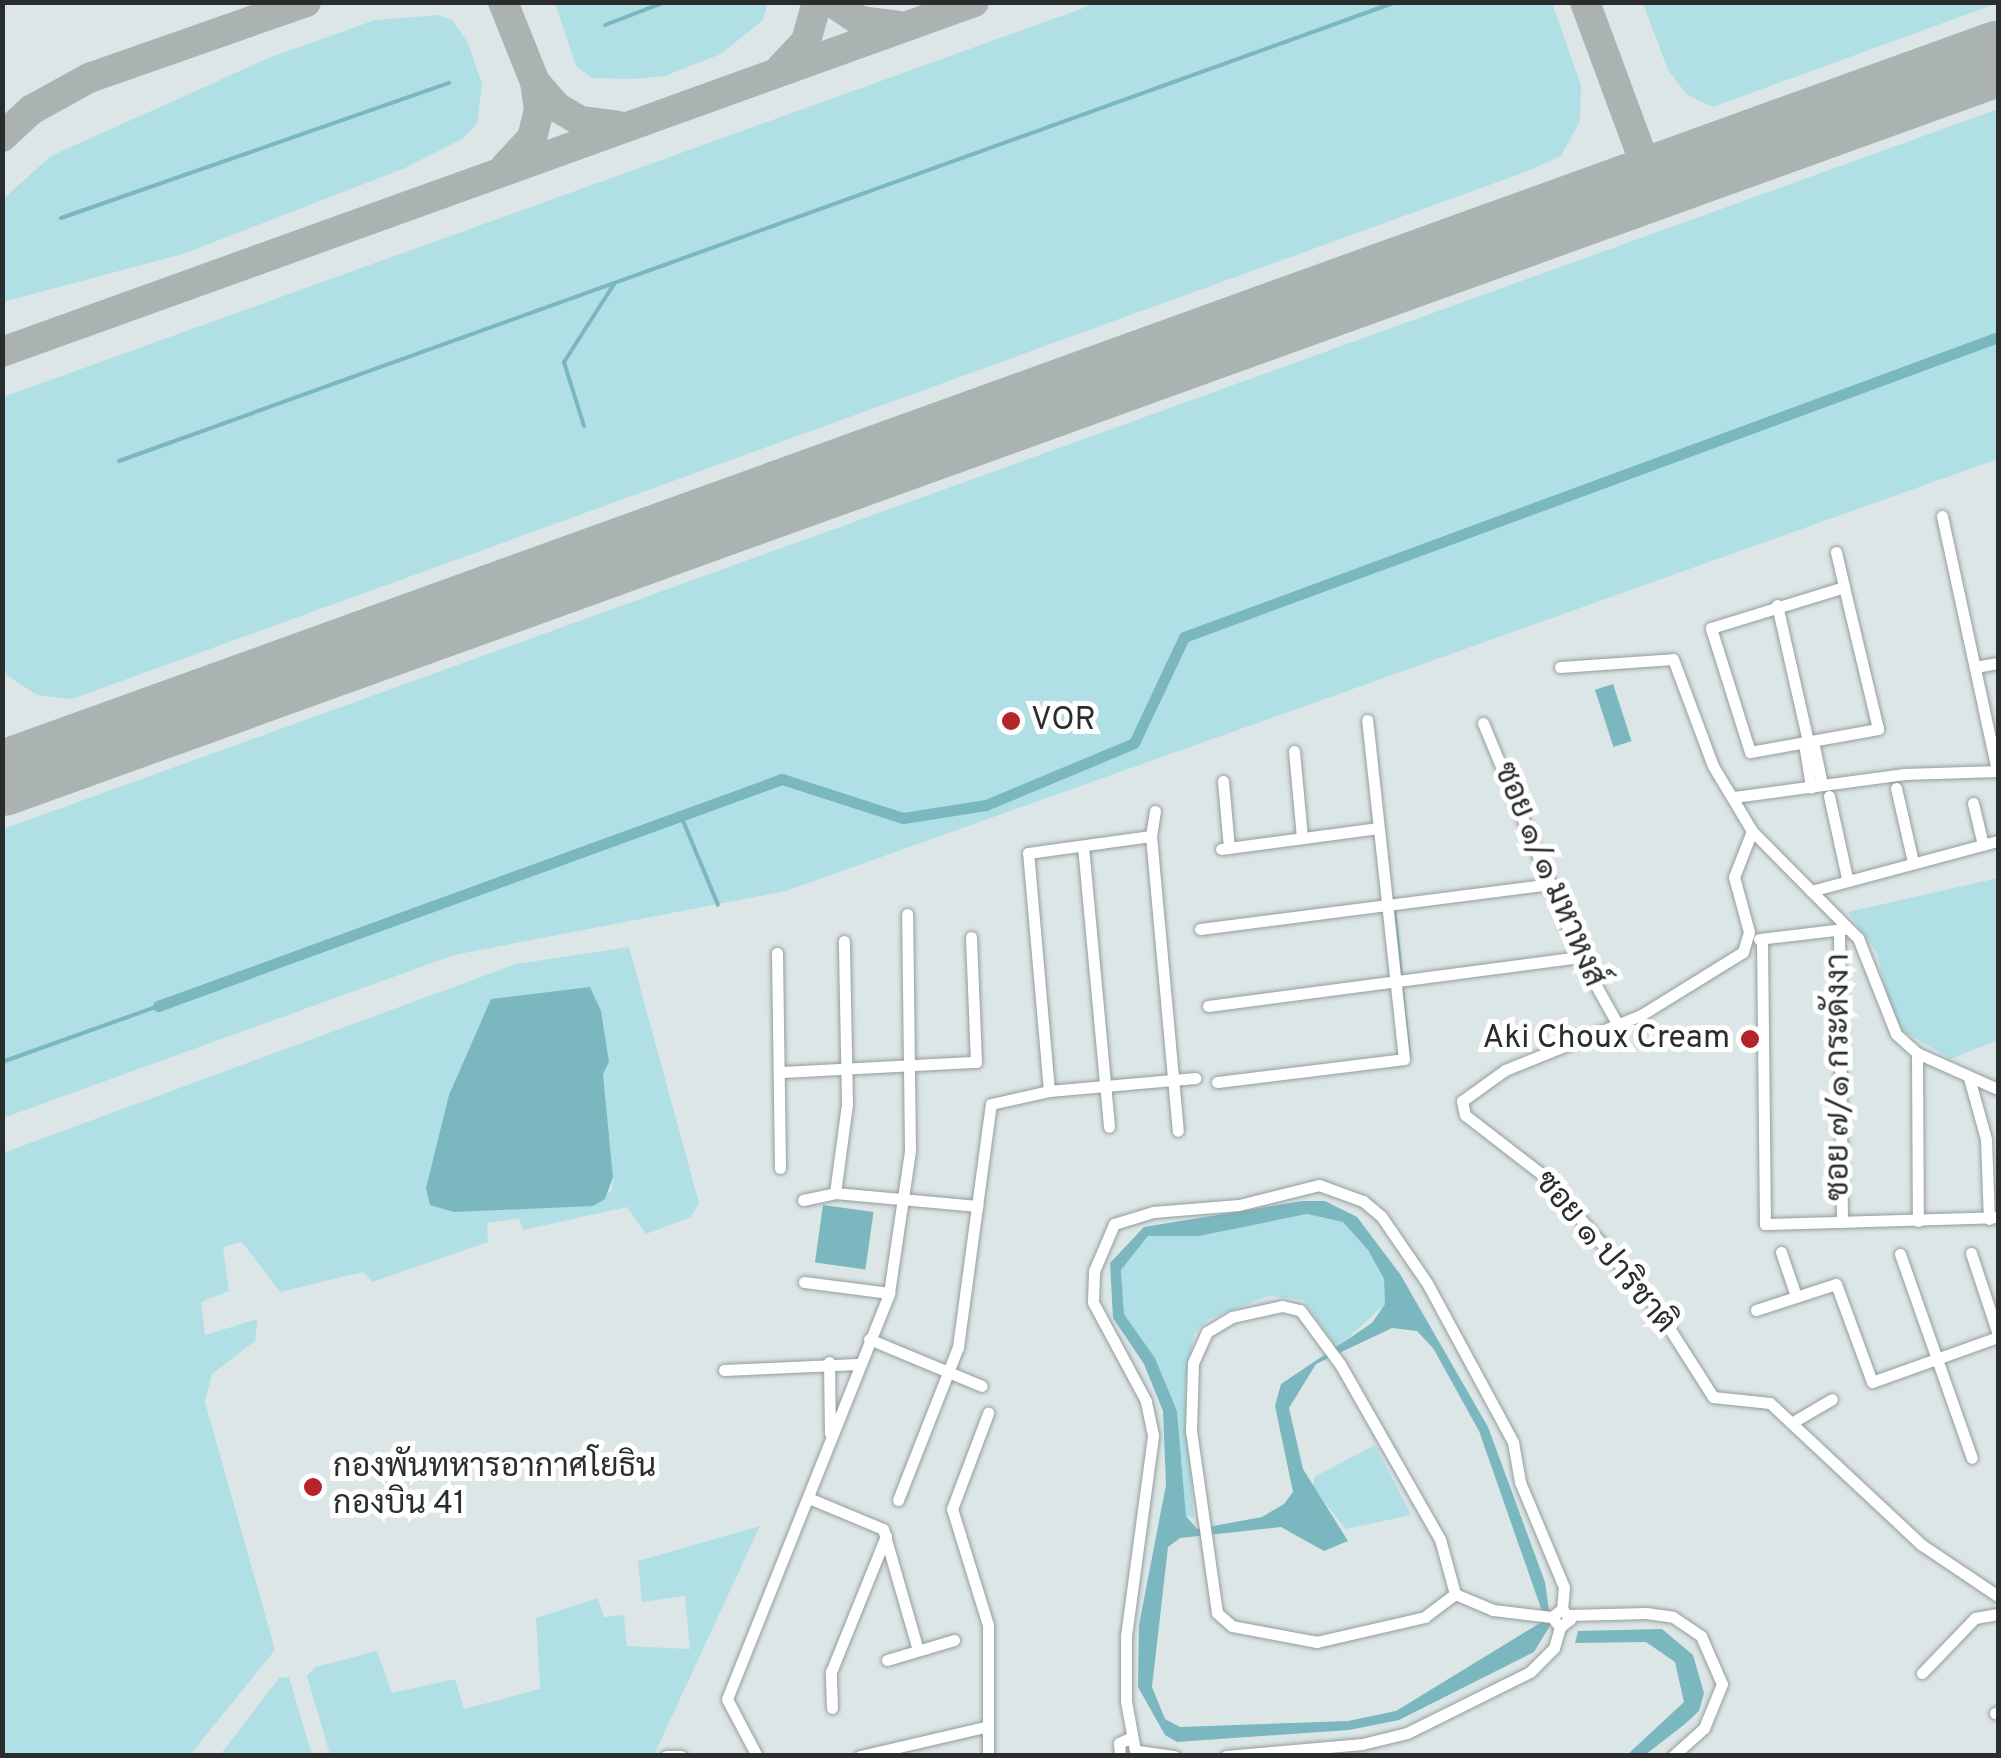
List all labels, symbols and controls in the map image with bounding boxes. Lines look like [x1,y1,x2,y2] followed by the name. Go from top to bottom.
[1031,702,1096,740] place label: VOR
[1000,710,1022,732] marker: VOR
[1483,757,1613,993] street label: ซอย ๑/๑ มหาหงส์
[1821,953,1859,1201] street label: ซอย ๗/๑ กระดังงา
[1483,1020,1730,1058] place label: Aki Choux Cream
[1739,1028,1761,1050] marker: Aki Choux Cream
[1525,1164,1683,1342] street label: ซอย ๑ ปาริชาติ
[333,1450,656,1525] place label: กองพันทหารอากาศโยธิน กองบิน 41
[302,1476,324,1498] marker: กองพันทหารอากาศโยธิน กองบิน 41

